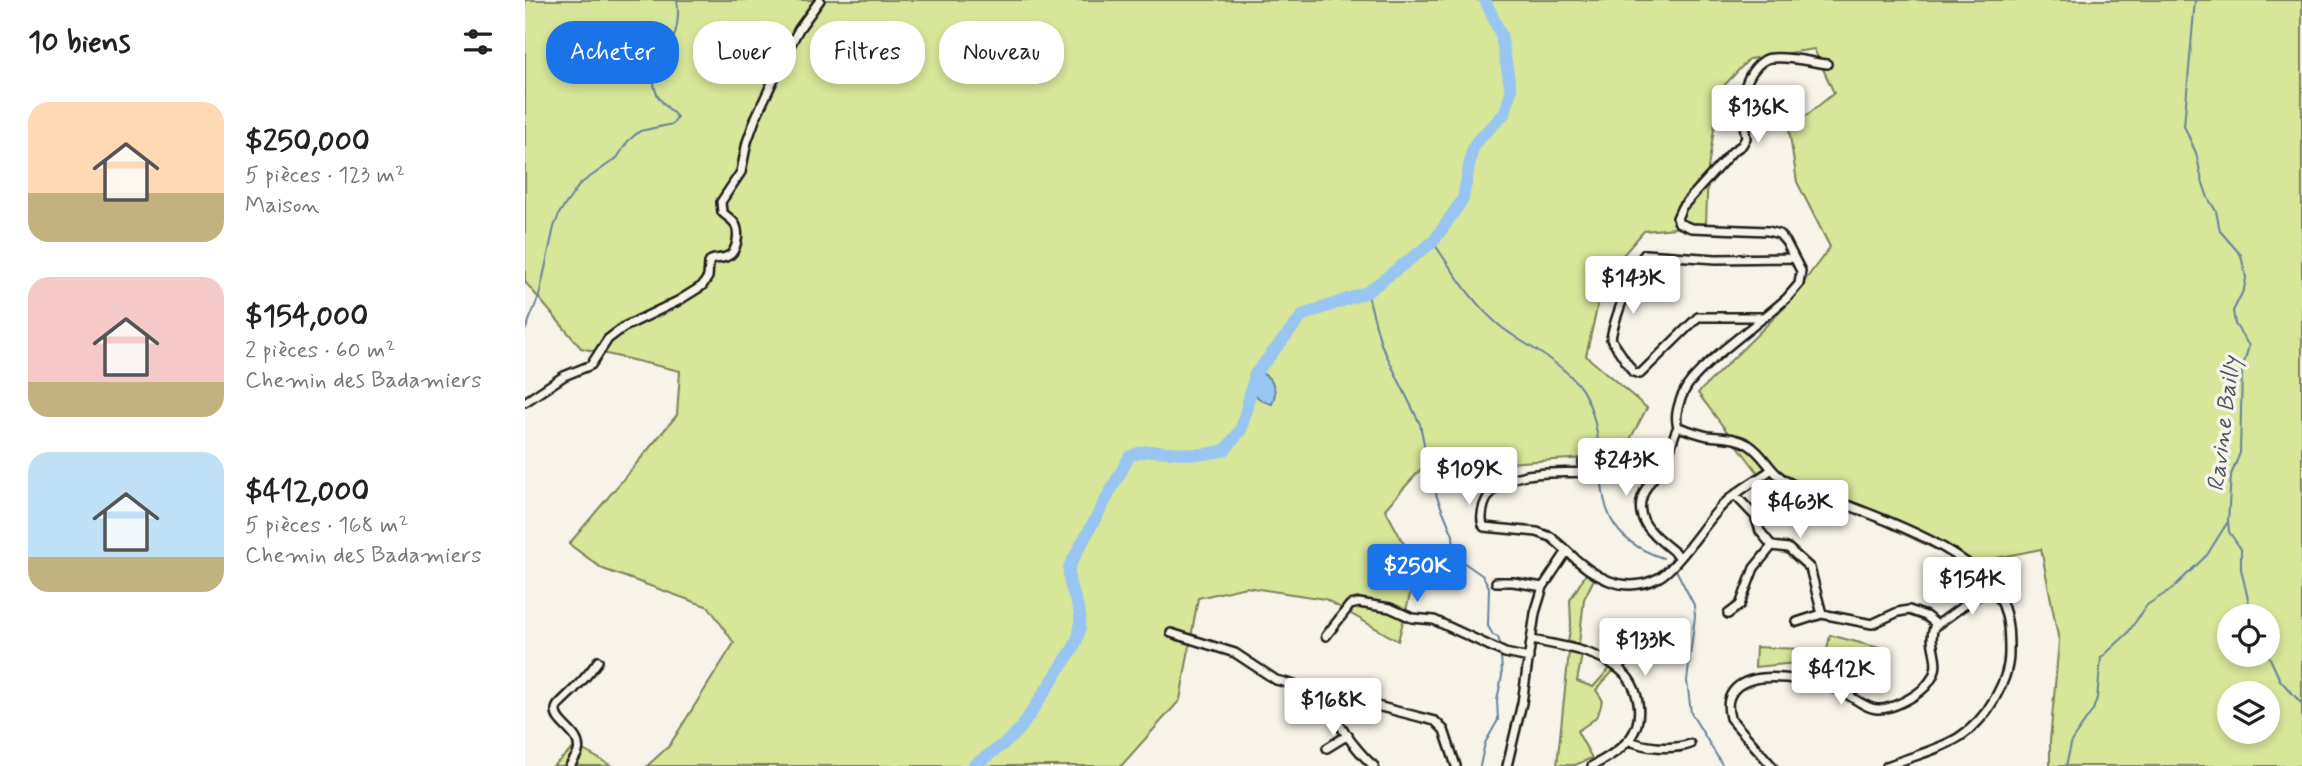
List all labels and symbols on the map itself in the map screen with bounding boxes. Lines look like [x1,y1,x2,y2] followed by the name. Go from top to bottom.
[1709,86,1807,145] pin: $136K
[1584,256,1682,316] pin: $143K
[2201,353,2248,493] water label: Ravine Bailly
[1577,438,1675,498] pin: $243K
[1420,448,1518,507] pin: $109K
[1751,480,1849,540] pin: $463K
[1368,544,1466,604] pin: $250K
[1923,558,2021,617] pin: $154K
[1596,618,1694,678] pin: $133K
[1792,648,1890,707] pin: $412K
[1284,678,1382,738] pin: $168K

